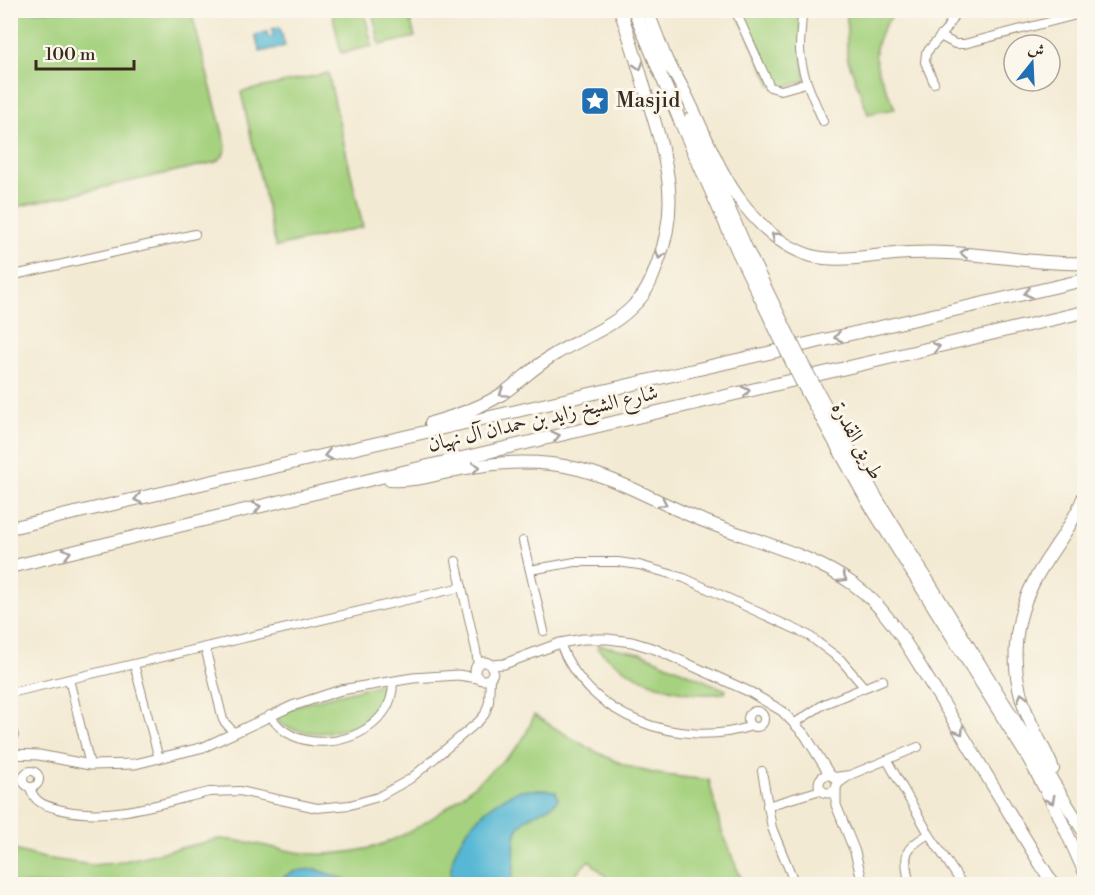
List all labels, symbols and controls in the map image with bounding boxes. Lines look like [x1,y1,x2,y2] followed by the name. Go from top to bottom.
[36,33,134,71] scale bar
[1002,33,1062,93] north arrow
[1026,38,1047,62] text: ش
[45,43,96,66] text: 100 m
[632,60,644,71] one-way arrow
[579,85,611,117] place icon: Masjid
[616,88,680,114] place label: Masjid
[771,232,782,243] one-way arrow
[959,247,968,260] one-way arrow
[655,250,668,260] one-way arrow
[1023,285,1033,298] one-way arrow
[833,329,843,342] one-way arrow
[931,341,941,354] one-way arrow
[425,379,662,463] street label: شارع الشيخ زايد بن حمدان آل نهيان
[498,386,509,397] one-way arrow
[741,386,751,399] one-way arrow
[825,398,889,484] street label: طريق القدرة
[551,430,561,443] one-way arrow
[323,447,333,460] one-way arrow
[471,461,480,473] one-way arrow
[133,491,143,504] one-way arrow
[657,496,668,507] one-way arrow
[252,502,262,515] one-way arrow
[62,547,72,560] one-way arrow
[837,571,847,582] one-way arrow
[1017,692,1029,703] one-way arrow
[953,725,965,735] one-way arrow
[1044,794,1056,805] one-way arrow

